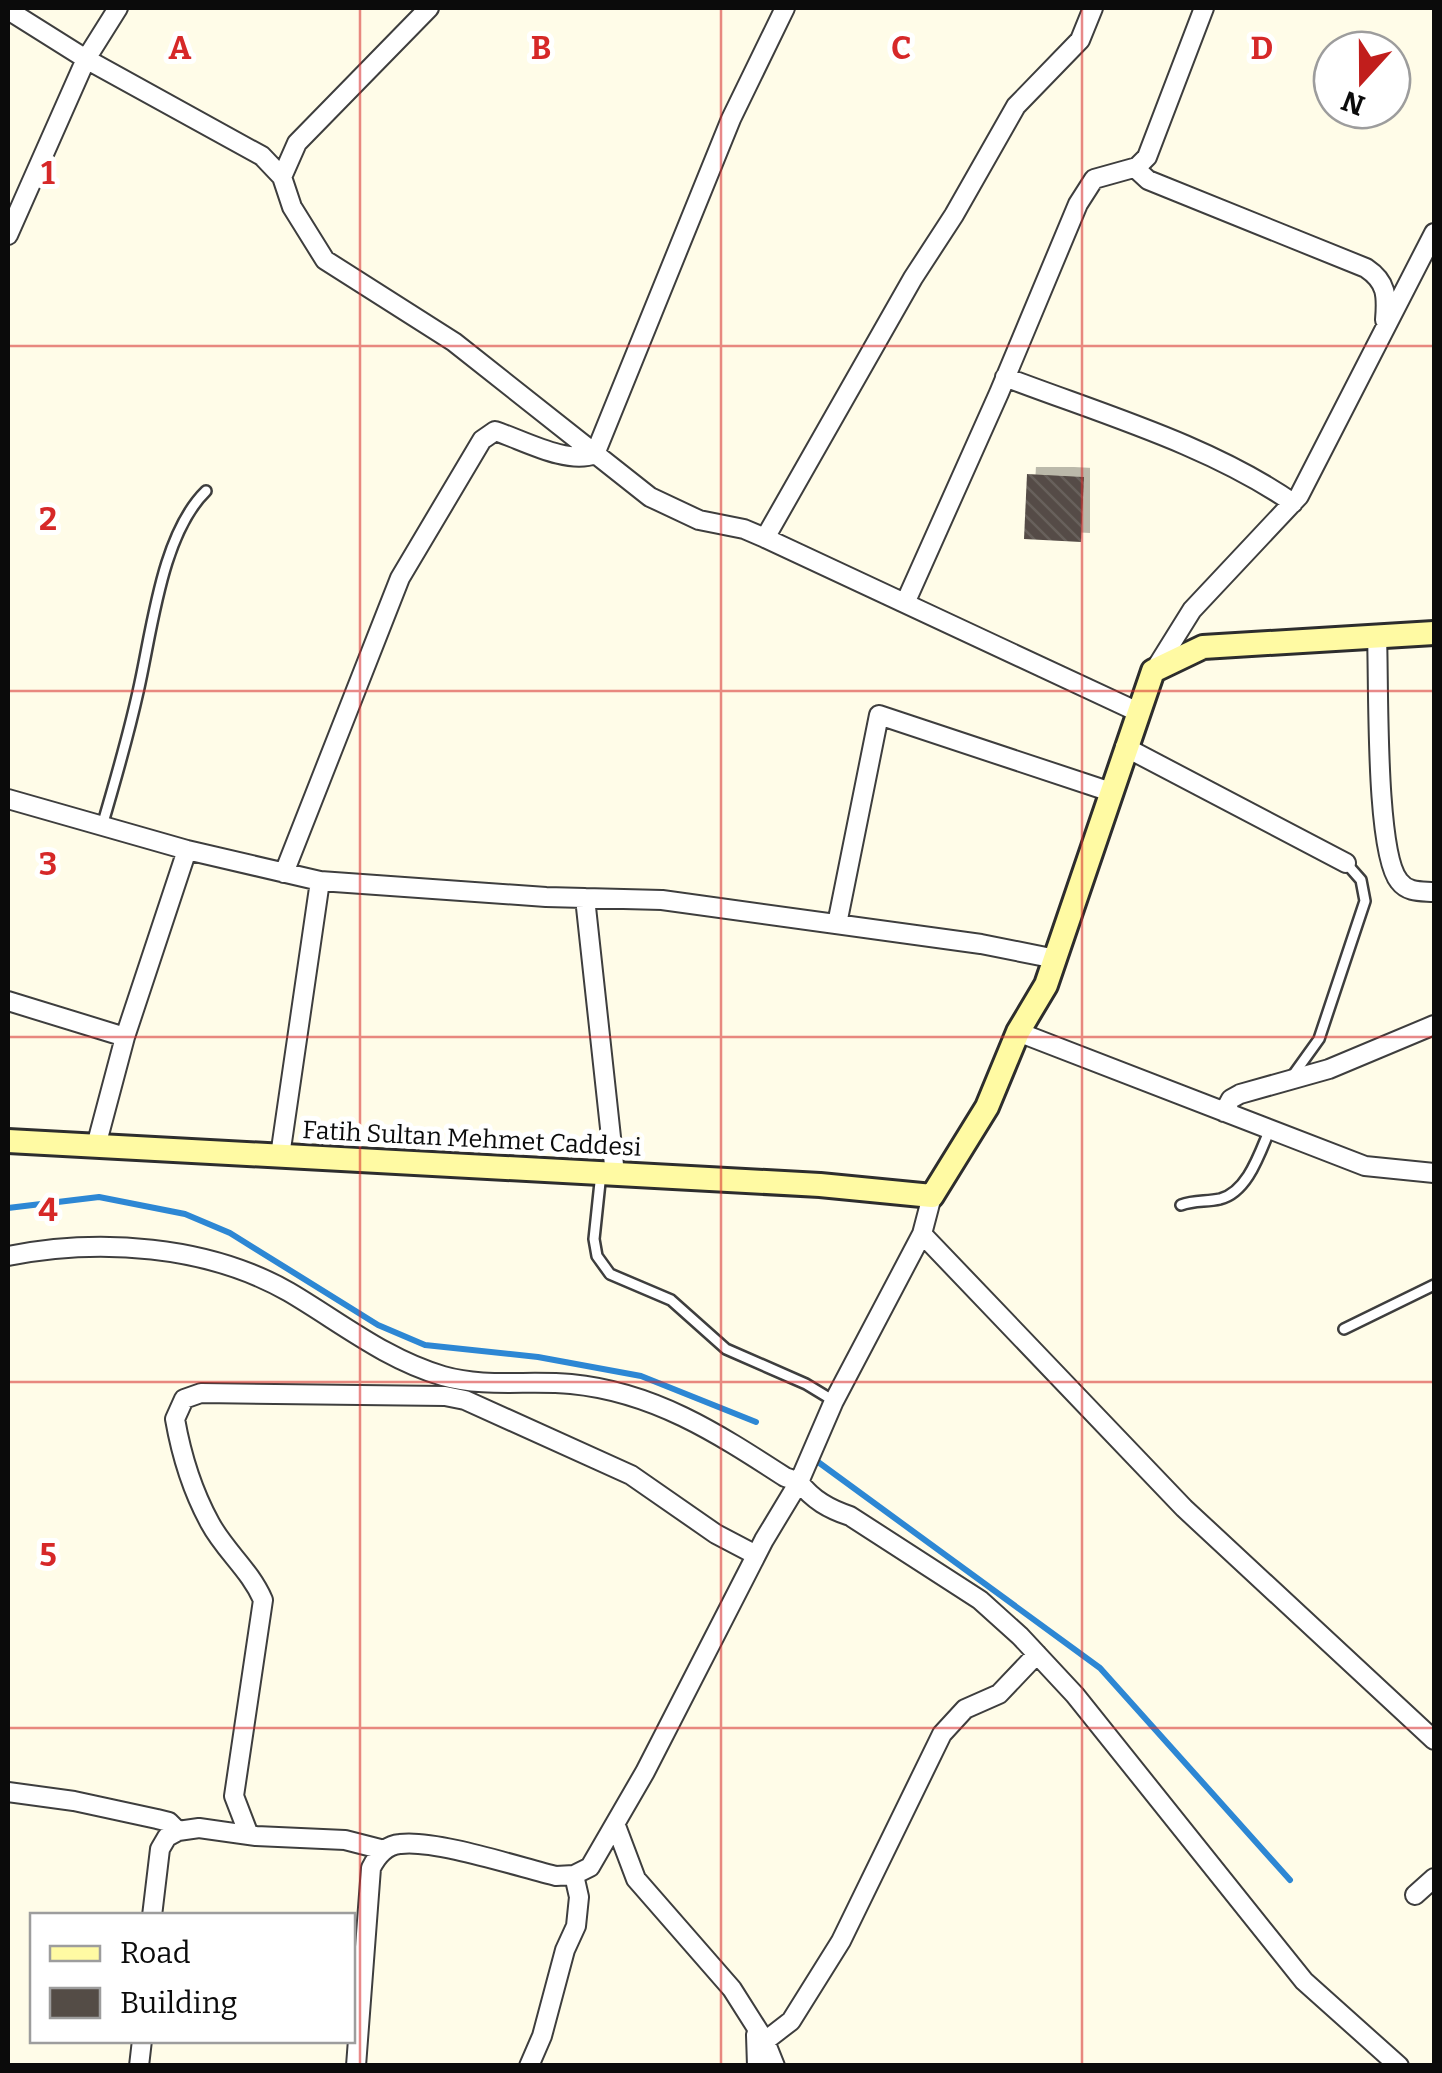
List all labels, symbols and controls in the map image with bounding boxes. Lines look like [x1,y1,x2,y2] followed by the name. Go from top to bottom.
[169,29,192,67] text: A
[531,29,551,67] text: B
[891,29,911,67] text: C
[1251,29,1273,67] text: D
[1312,30,1412,130] north arrow
[1337,84,1369,122] text: N
[41,154,55,192] text: 1
[39,500,57,538] text: 2
[39,845,57,883] text: 3
[302,1115,642,1163] street label: Fatih Sultan Mehmet Caddesi
[38,1191,58,1229] text: 4
[39,1536,57,1574] text: 5
[30,1913,355,2043] legend
[120,1935,191,1971] text: Road
[120,1985,238,2021] text: Building

